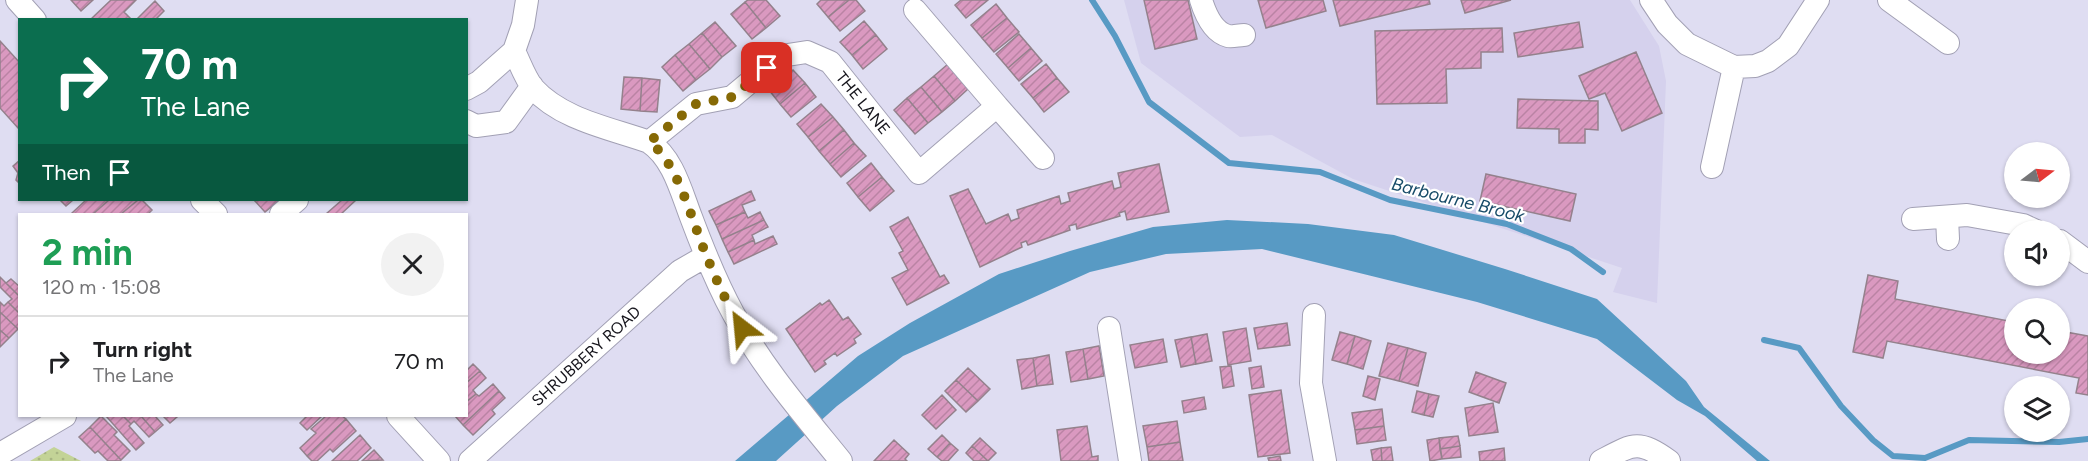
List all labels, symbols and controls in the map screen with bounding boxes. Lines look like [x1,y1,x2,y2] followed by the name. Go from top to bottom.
[141,39,238,90] text: 70 m
[42,42,120,120] icon: right
[741,42,792,93] pin
[750,51,783,84] icon: arrive
[832,68,894,138] street label: THE LANE
[141,90,250,123] text: The Lane
[2004,142,2070,208] north arrow
[2004,142,2070,442] map controls
[103,156,136,189] icon: arrive
[42,159,91,186] text: Then
[1389,173,1528,227] water label: Barbourne Brook
[2004,220,2070,286] button: sound
[42,231,133,274] text: 2 min
[381,233,444,296] button: close
[42,275,161,299] text: 120 m · 15:08
[710,296,774,360] position arrow
[2004,298,2070,364] button: search
[528,302,644,410] street label: SHRUBBERY ROAD
[93,336,192,363] text: Turn right
[42,345,75,378] icon: right
[394,348,444,375] text: 70 m
[93,363,174,387] text: The Lane
[2004,376,2070,442] button: layers

